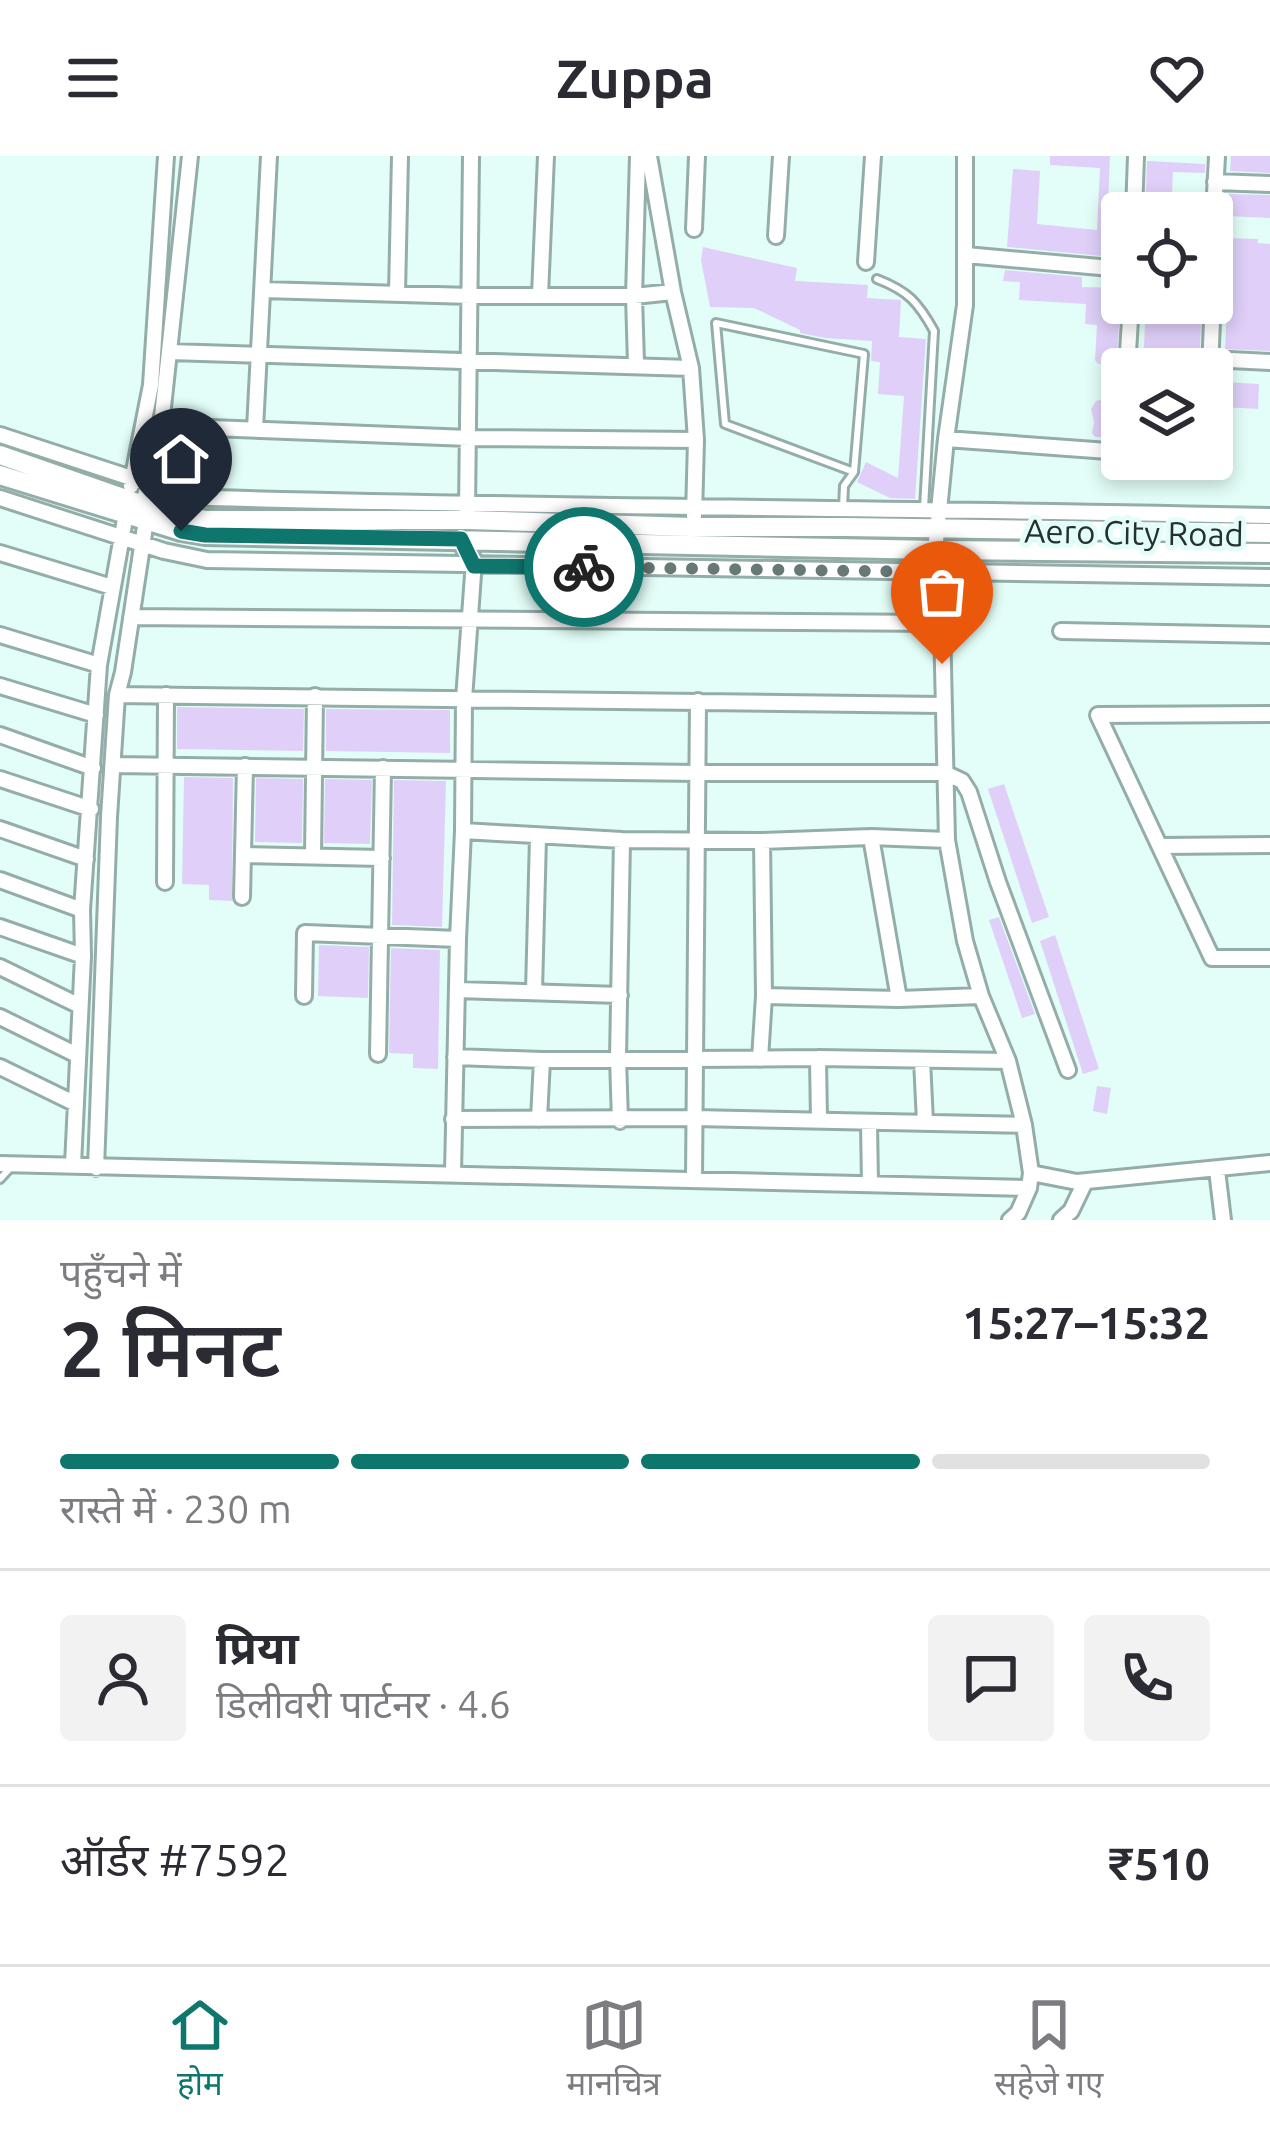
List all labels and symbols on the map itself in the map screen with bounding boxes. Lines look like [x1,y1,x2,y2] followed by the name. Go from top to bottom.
[130,408,232,531] pin
[524,507,644,627] courier
[1024,512,1244,552] street label: Aero City Road
[891,541,993,664] pin

